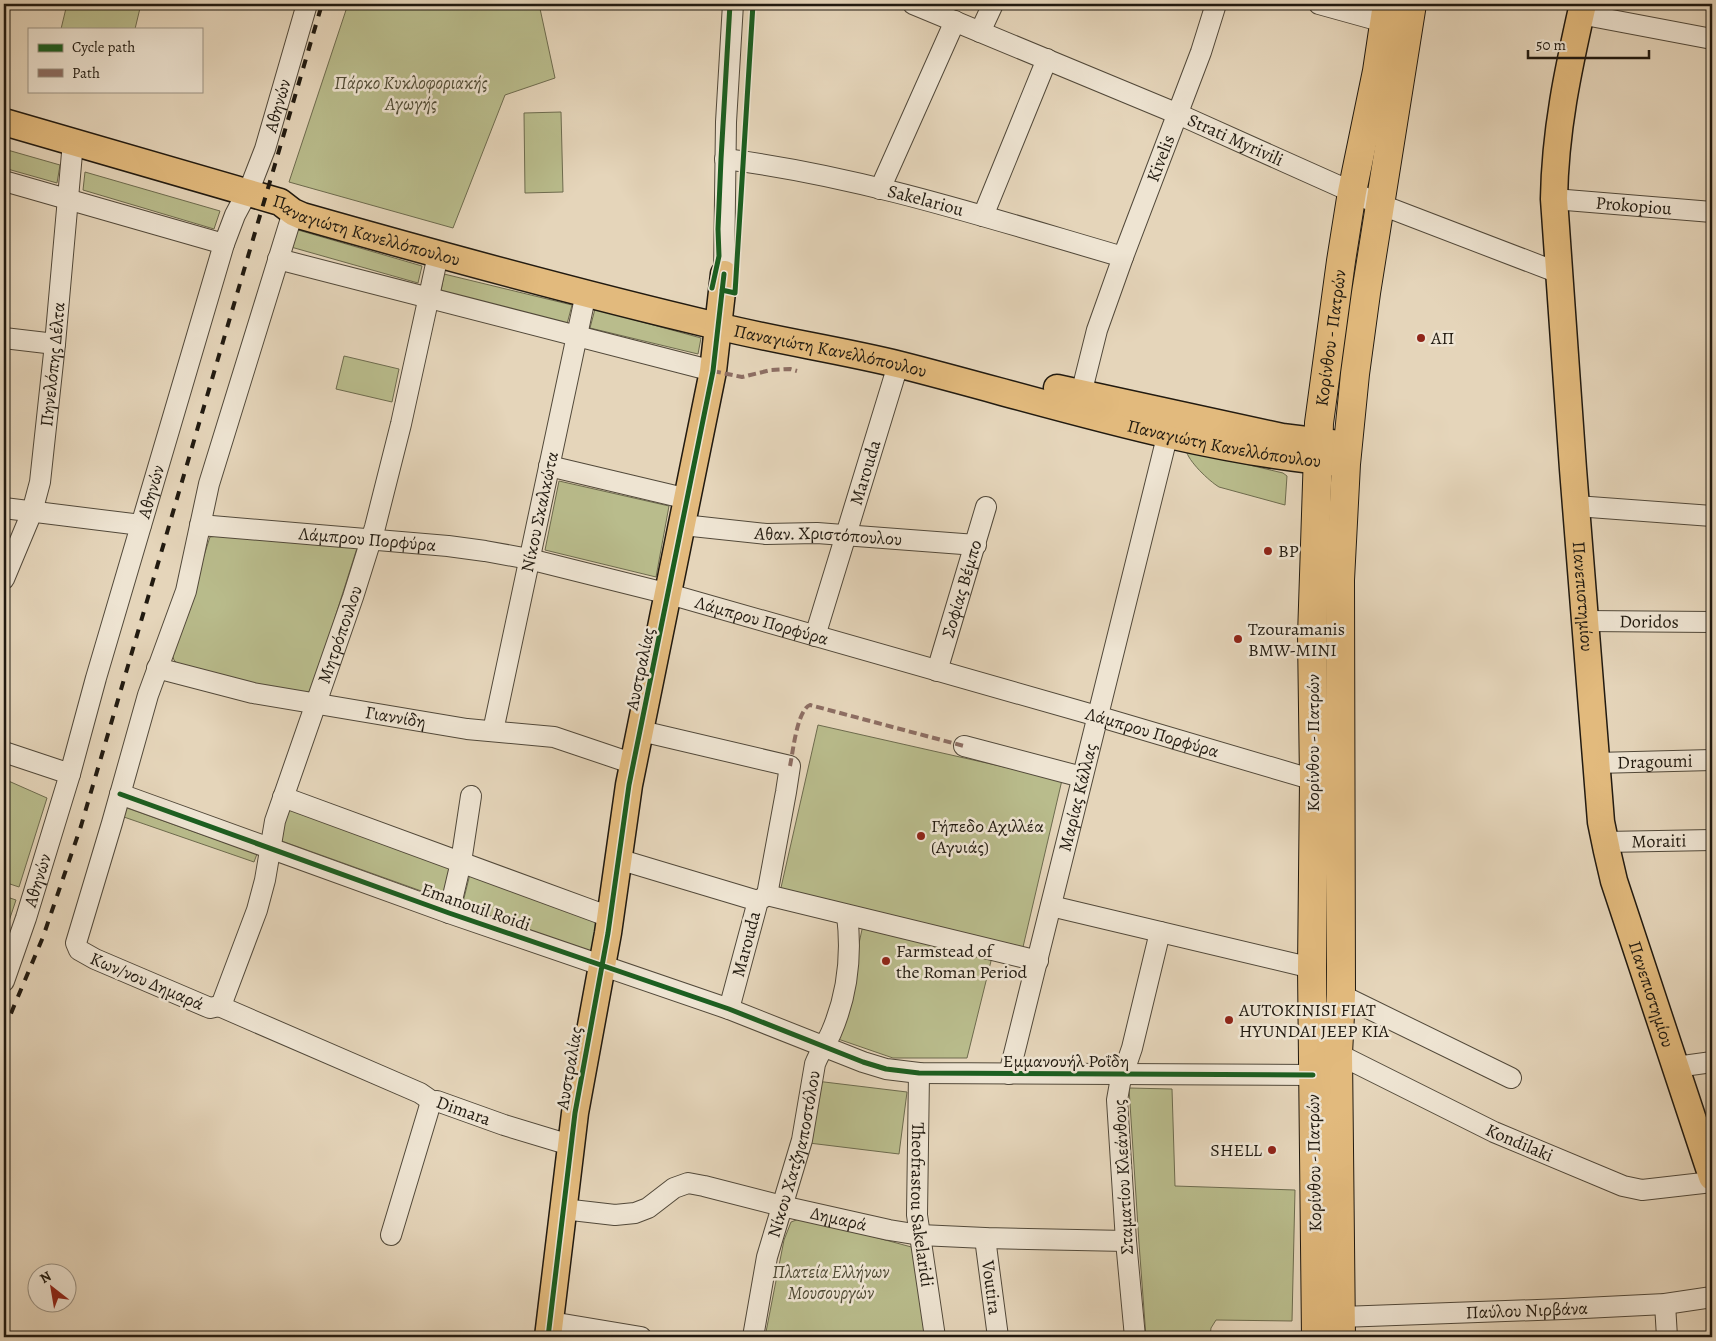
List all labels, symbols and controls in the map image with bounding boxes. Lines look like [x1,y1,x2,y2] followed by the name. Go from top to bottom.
[28,28,202,92] legend
[1528,28,1650,60] scale bar
[1536,35,1566,55] text: 50 m
[72,37,135,57] text: Cycle path
[72,63,100,83] text: Path
[334,71,488,116] park label: Πάρκο Κυκλοφοριακής Αγωγής
[258,76,297,136] street label: Αθηνών
[1184,108,1287,172] street label: Strati Myrivili
[1141,131,1180,185] street label: Kivelis
[885,179,967,222] street label: Sakelariou
[270,189,463,272] street label: Παναγιώτη Κανελλόπουλου
[1595,190,1673,221] street label: Prokopiou
[1309,268,1352,408] street label: Κορίνθου - Πατρών
[34,301,71,428] street label: Πηνελόπης Δέλτα
[731,318,930,383] street label: Παναγιώτη Κανελλόπουλου
[1430,326,1454,350] place label: ΑΠ
[1415,332,1427,344] marker: ΑΠ
[1125,413,1322,473] street label: Παναγιώτη Κανελλόπουλου
[844,436,887,508] street label: Marouda
[515,449,564,575] street label: Νίκου Σκαλκώτα
[131,462,170,522] street label: Αθηνών
[297,521,437,557] street label: Λάμπρου Πορφύρα
[752,521,903,551] street label: Αθαν. Χριστόπουλου
[936,537,988,640] street label: Σοφίας Βέμπο
[1278,539,1299,563] place label: BP
[1567,540,1599,653] street label: Πανεπιστημίου
[1262,545,1274,557] marker: BP
[312,583,368,687] street label: Μητρόπουλου
[691,590,832,651] street label: Λάμπρου Πορφύρα
[1619,609,1679,634] street label: Doridos
[1248,617,1345,662] place label: Tzouramanis BMW-MINI
[619,626,660,713] street label: Αυστραλίας
[1232,633,1244,645] marker: Tzouramanis BMW-MINI
[1301,674,1325,812] street label: Κορίνθου - Πατρών
[364,700,428,734] street label: Γιαννίδη
[1082,701,1222,763] street label: Λάμπρου Πορφύρα
[1053,741,1103,854] street label: Μαρίας Κάλλας
[1617,749,1693,774] street label: Dragoumi
[931,814,1044,859] place label: Γήπεδο Αχιλλέα (Αγυιάς)
[1631,828,1687,854] street label: Moraiti
[915,830,927,842] marker: Γήπεδο Αχιλλέα (Αγυιάς)
[18,851,57,911] street label: Αθηνών
[418,877,534,937] street label: Emanouil Roidi
[726,908,766,979] street label: Marouda
[1623,938,1680,1051] street label: Πανεπιστημίου
[896,939,1027,984] place label: Farmstead of the Roman Period
[87,946,208,1016] street label: Κων/νου Δημαρά
[880,955,892,967] marker: Farmstead of the Roman Period
[1238,998,1390,1043] place label: AUTOKINISI FIAT HYUNDAI JEEP KIA
[1223,1014,1235,1026] marker: AUTOKINISI FIAT HYUNDAI JEEP KIA
[550,1025,588,1112] street label: Αυστραλίας
[1003,1049,1129,1073] street label: Εμμανουήλ Ροΐδη
[762,1069,826,1240] street label: Νίκου Χατζηαποστόλου
[433,1090,495,1131] street label: Dimara
[1301,1094,1327,1232] street label: Κορίνθου - Πατρών
[1107,1099,1139,1255] street label: Σταματίου Κλεάνθους
[1481,1118,1557,1167] street label: Kondilaki
[905,1122,939,1289] street label: Theofrastou Sakelaridi
[1210,1138,1263,1162] place label: SHELL
[1266,1144,1278,1156] marker: SHELL
[808,1201,869,1237] street label: Δημαρά
[976,1258,1007,1317] street label: Voutira
[772,1260,890,1305] park label: Πλατεία Ελλήνων Μουσουργών
[28,1264,78,1314] north arrow
[36,1267,55,1288] text: N
[1465,1296,1589,1325] street label: Παύλου Νιρβάνα

